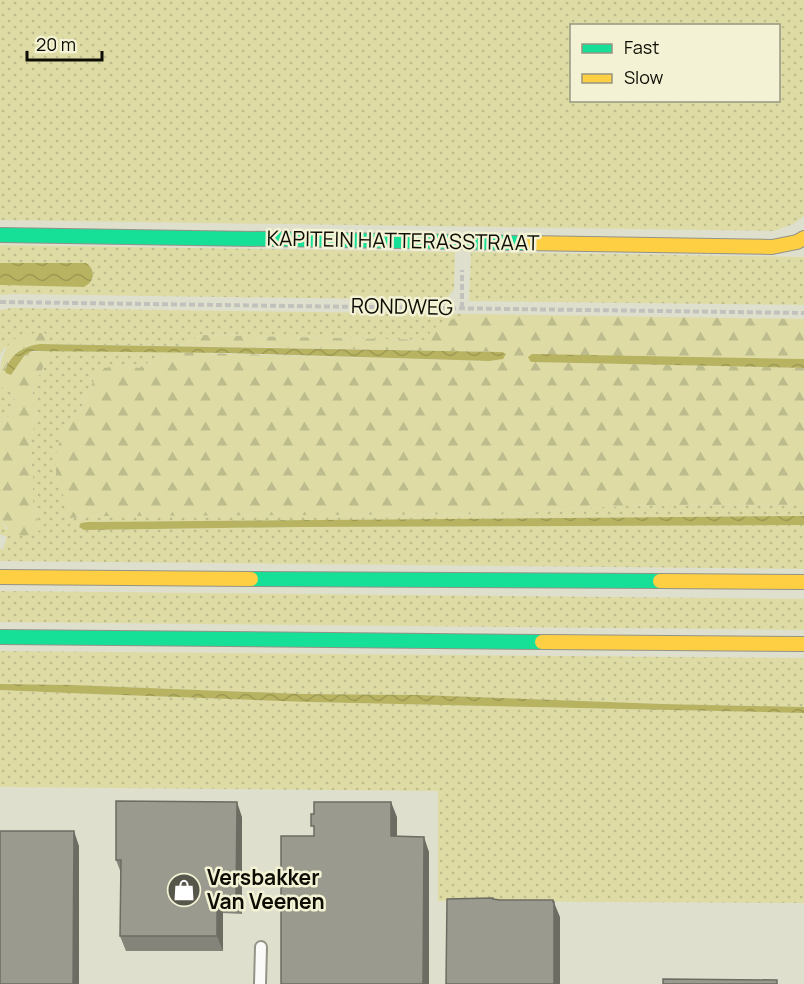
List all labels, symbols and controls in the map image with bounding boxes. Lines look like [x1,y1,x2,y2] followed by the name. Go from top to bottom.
[27,24,102,62] scale bar
[570,24,780,102] legend
[36,32,76,56] text: 20 m
[624,35,659,59] text: Fast
[624,65,664,89] text: Slow
[266,224,540,256] street label: KAPITEIN HATTERASSTRAAT
[351,291,453,321] street label: RONDWEG
[207,863,325,915] place label: Versbakker Van Veenen
[166,872,202,908] shop icon: Versbakker Van Veenen

